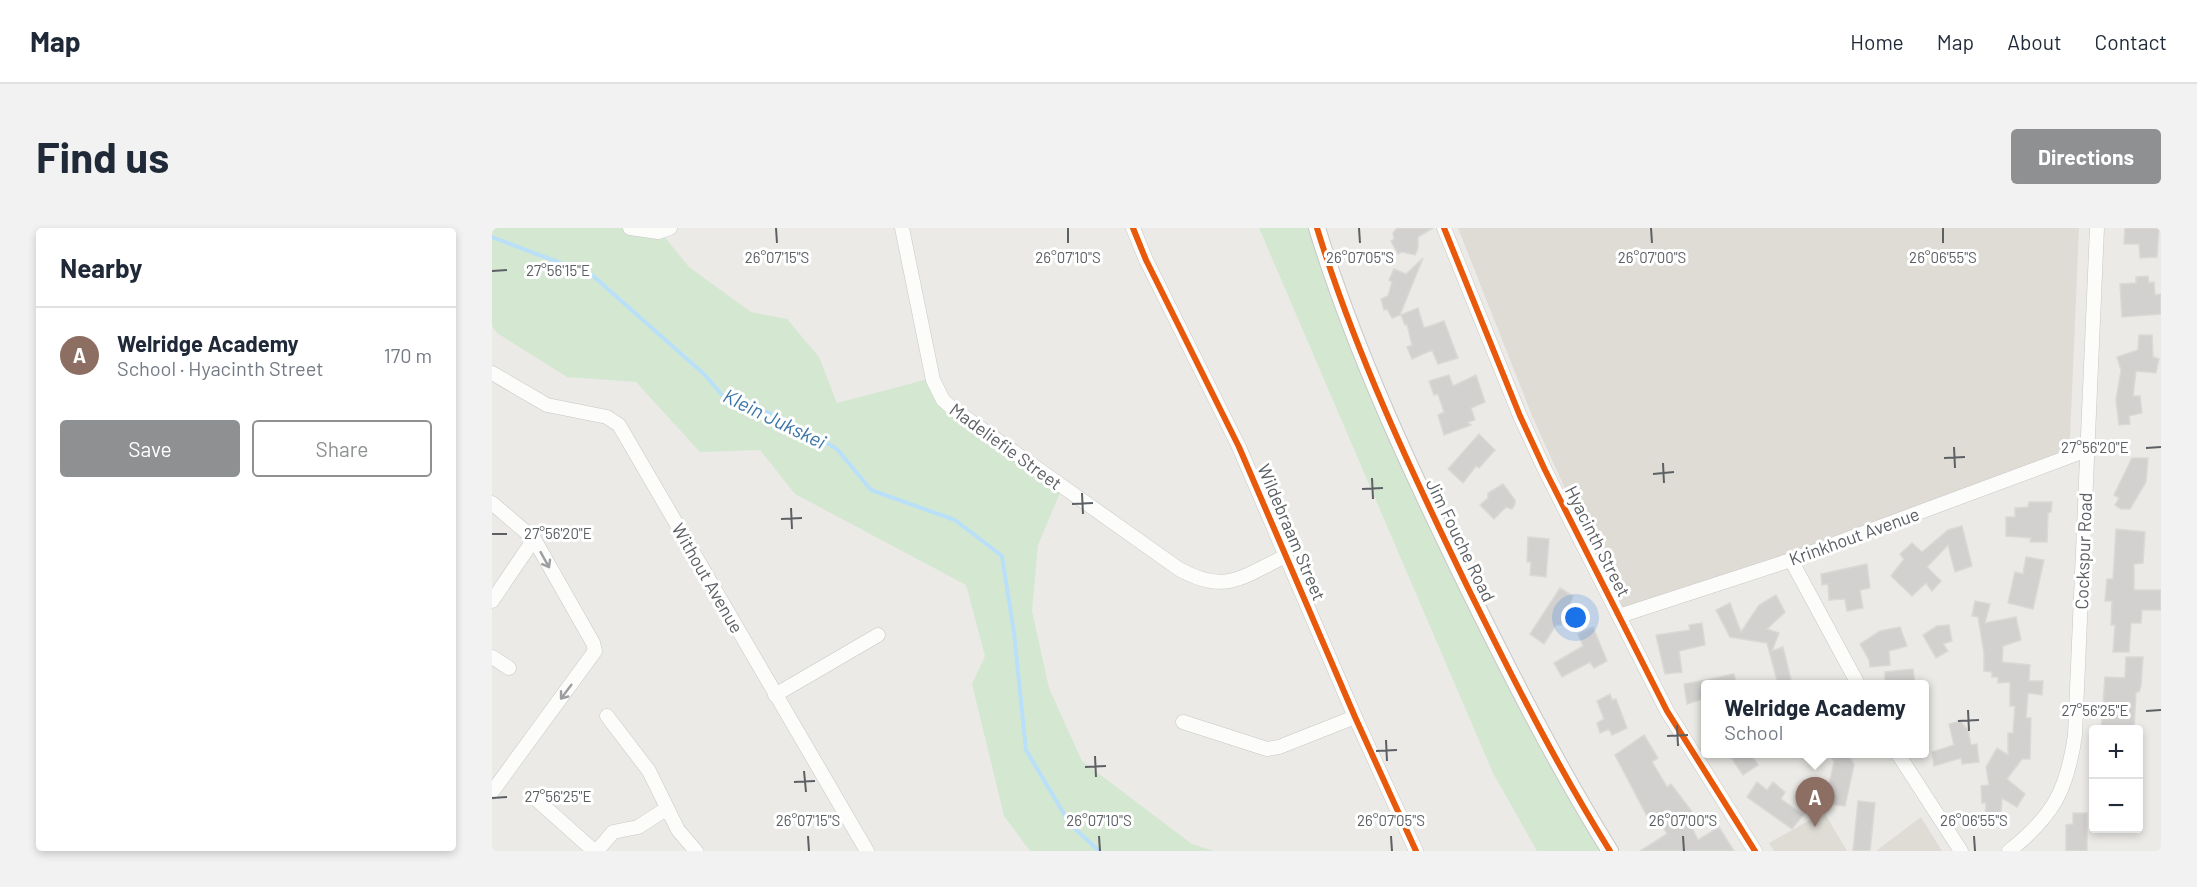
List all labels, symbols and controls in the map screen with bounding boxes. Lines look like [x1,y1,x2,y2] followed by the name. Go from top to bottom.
[30,24,81,58] text: Map
[1850,29,1904,54] text: Home
[1937,29,1974,54] text: Map
[2007,29,2062,54] text: About
[2095,29,2167,54] text: Contact
[2011,129,2161,184] button: Directions
[36,131,169,181] text: Find us
[745,248,809,266] text: 26°07'15"S
[1035,248,1101,266] text: 26°07'10"S
[1326,248,1394,266] text: 26°07'05"S
[1618,248,1686,266] text: 26°07'00"S
[1909,248,1977,266] text: 26°06'55"S
[60,252,142,283] text: Nearby
[526,261,590,279] text: 27°56'15"E
[117,330,299,356] text: Welridge Academy
[73,343,86,367] text: A
[384,343,432,367] text: 170 m
[117,356,324,380] text: School · Hyacinth Street
[720,383,830,453] water label: Klein Jukskei
[946,398,1066,494] street label: Madeliefie Street
[60,420,240,477] button: Save
[252,420,432,477] button: Share
[2061,438,2129,456] text: 27°56'20"E
[1253,460,1331,604] street label: Wildebraam Street
[1422,475,1500,605] street label: Jim Fouche Road
[1561,482,1635,600] street label: Hyacinth Street
[2070,492,2096,610] street label: Cockspur Road
[1786,502,1922,570] street label: Krinkhout Avenue
[668,519,748,637] street label: Without Avenue
[524,524,592,542] text: 27°56'20"E
[540,551,552,568] one-way arrow
[1561,603,1590,632] your location
[1701,680,1929,758] popup
[560,684,572,700] one-way arrow
[1724,694,1906,720] text: Welridge Academy
[2061,701,2129,719] text: 27°56'25"E
[1724,720,1783,744] text: School
[2089,725,2143,833] map controls
[2089,725,2143,779] button: +
[1796,778,1834,827] pin: A
[2089,779,2143,833] button: −
[524,787,592,805] text: 27°56'25"E
[776,811,840,829] text: 26°07'15"S
[1066,811,1132,829] text: 26°07'10"S
[1357,811,1425,829] text: 26°07'05"S
[1649,811,1717,829] text: 26°07'00"S
[1940,811,2008,829] text: 26°06'55"S

